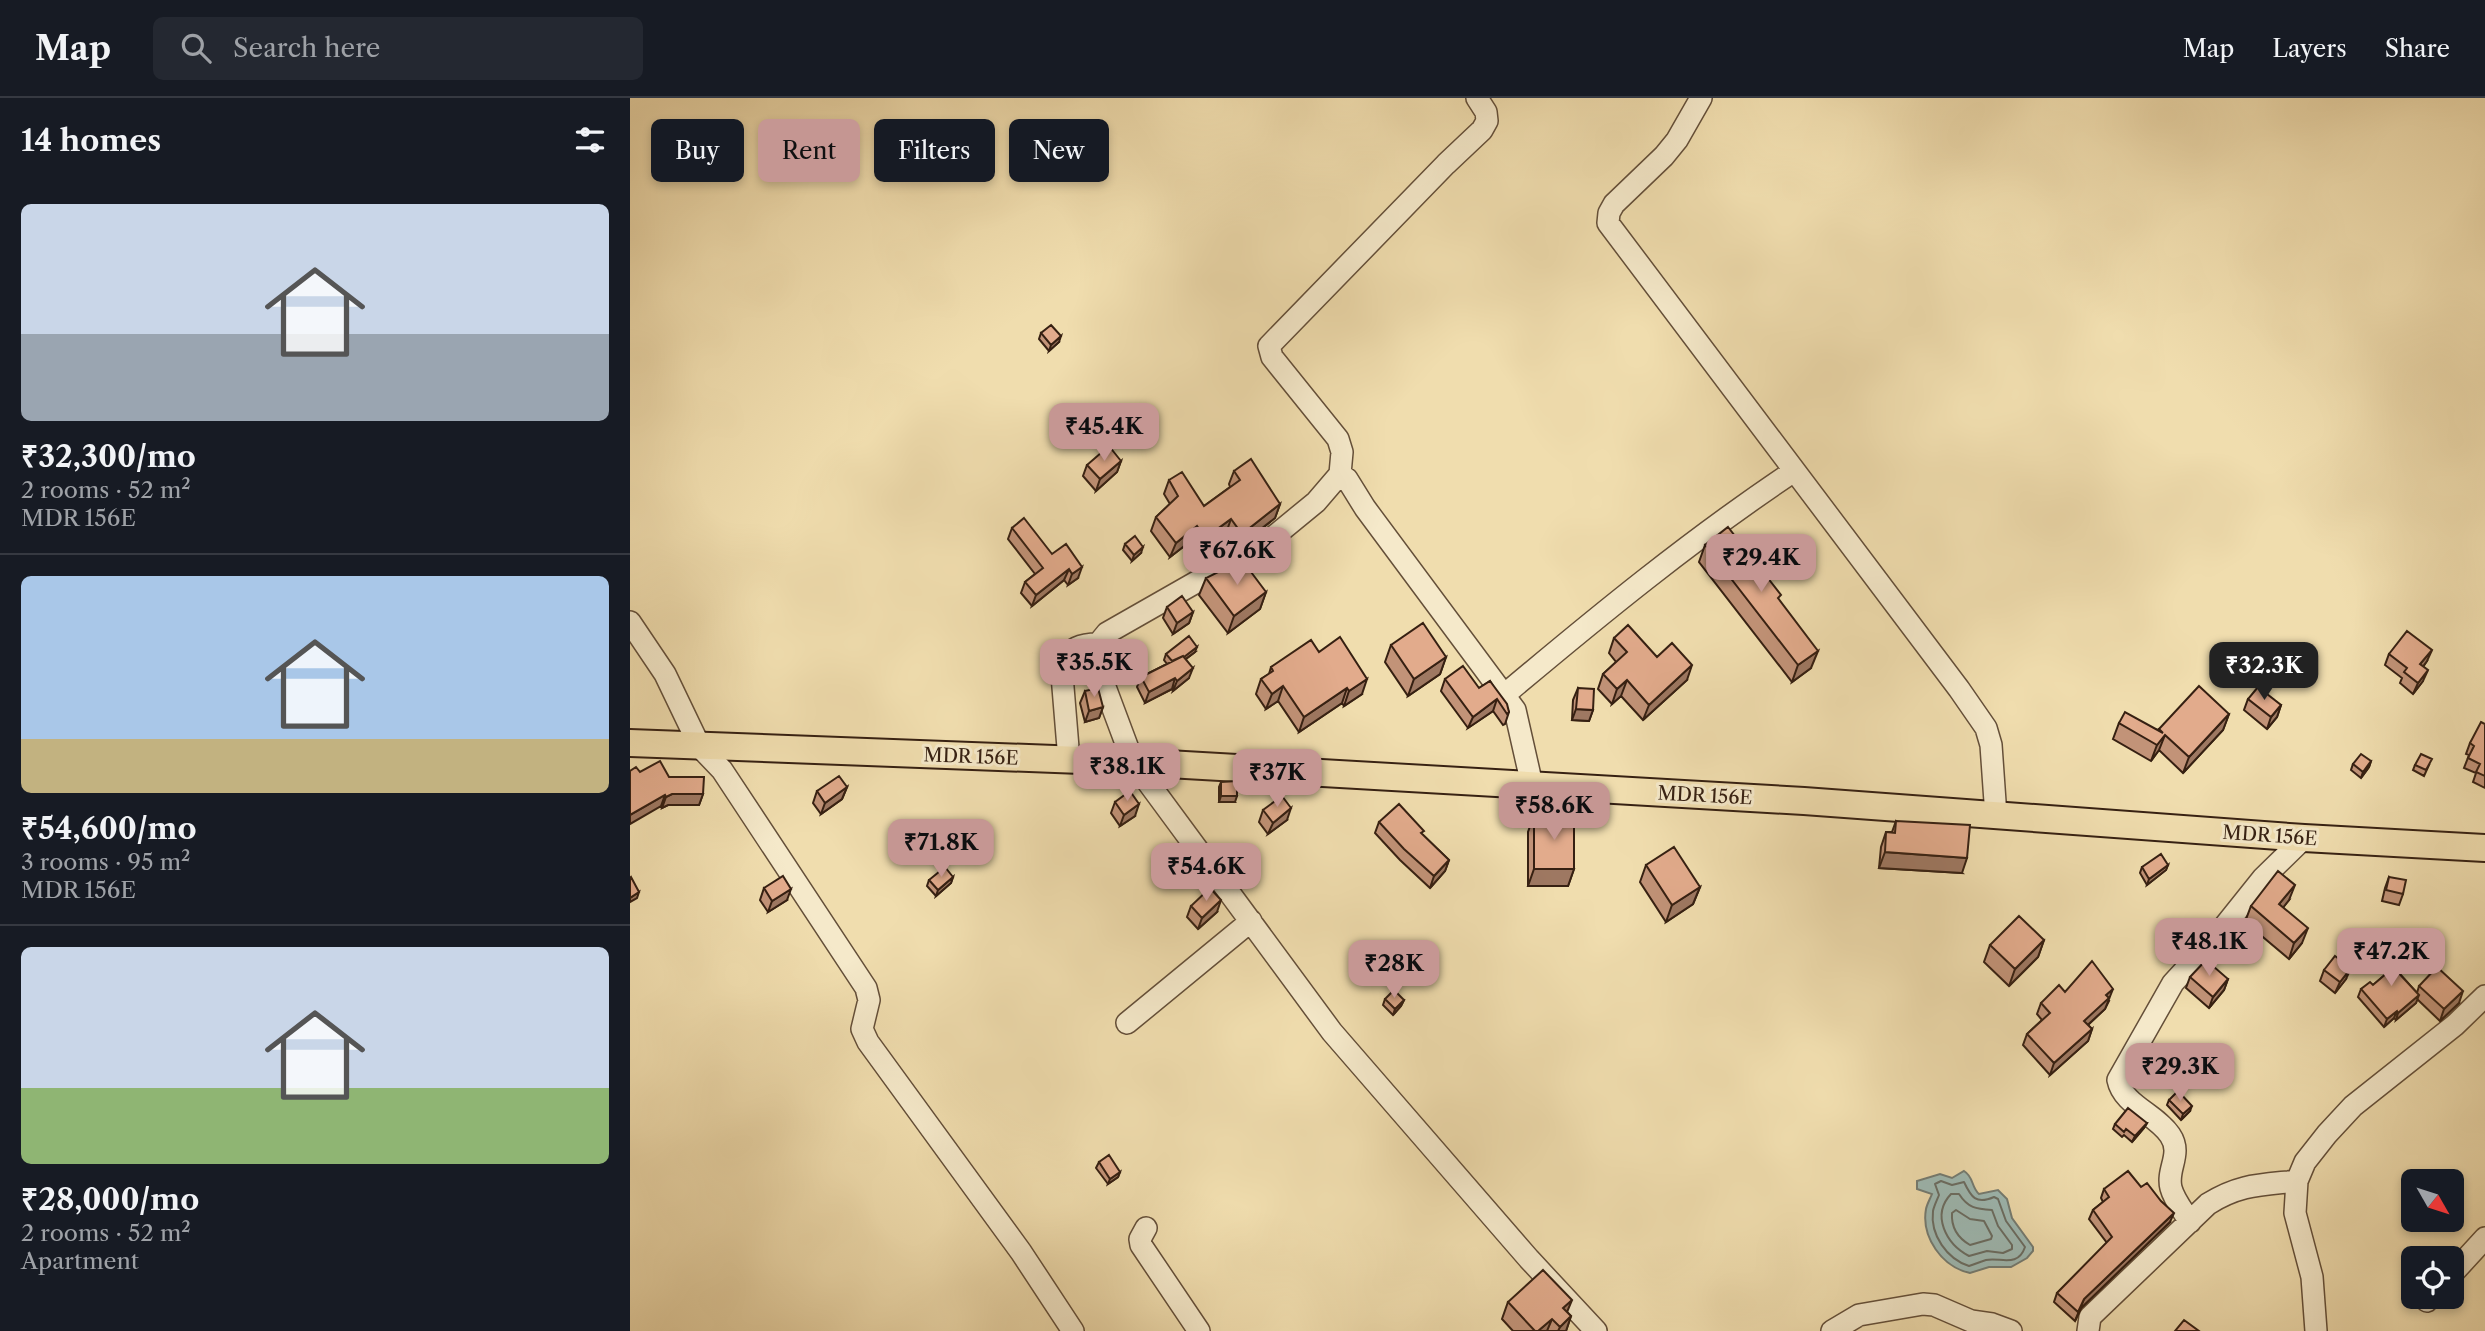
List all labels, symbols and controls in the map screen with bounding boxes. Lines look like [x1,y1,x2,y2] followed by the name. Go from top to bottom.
[153,17,643,80] search box
[35,28,111,69] text: Map
[177,29,215,67] icon: search
[233,32,380,64] text: Search here
[2183,34,2234,63] text: Map
[2272,34,2347,63] text: Layers
[2385,34,2450,63] text: Share
[651,119,744,182] chip: Buy
[758,119,860,182] chip: Rent
[874,119,995,182] chip: Filters
[1009,119,1109,182] chip: New
[571,121,609,159] icon: filters
[21,122,161,159] text: 14 homes
[252,249,378,375] icon: home
[1047,404,1161,463] pin: ₹45.4K
[1065,412,1143,440] text: ₹45.4K
[21,438,196,475] text: ₹32,300/mo
[21,476,191,504] text: 2 rooms · 52 m²
[21,504,136,532] text: MDR 156E
[1180,528,1294,587] pin: ₹67.6K
[1704,534,1818,594] pin: ₹29.4K
[1199,536,1275,564] text: ₹67.6K
[1722,543,1800,571] text: ₹29.4K
[252,621,378,747] icon: home
[1037,640,1151,699] pin: ₹35.5K
[2207,642,2321,702] pin: ₹32.3K
[1056,648,1132,676] text: ₹35.5K
[2225,651,2303,679] text: ₹32.3K
[923,743,1019,770] street label: MDR 156E
[1070,744,1184,803] pin: ₹38.1K
[1236,750,1318,809] pin: ₹37K
[1089,752,1165,780] text: ₹38.1K
[1249,758,1305,786] text: ₹37K
[1497,782,1611,842] pin: ₹58.6K
[1657,782,1753,809] street label: MDR 156E
[1515,791,1593,819] text: ₹58.6K
[21,810,197,847] text: ₹54,600/mo
[884,820,998,879] pin: ₹71.8K
[2222,821,2318,850] street label: MDR 156E
[904,828,978,856] text: ₹71.8K
[1149,844,1263,903] pin: ₹54.6K
[21,848,190,876] text: 3 rooms · 95 m²
[1167,852,1245,880] text: ₹54.6K
[21,876,136,904] text: MDR 156E
[2152,918,2266,978] pin: ₹48.1K
[2171,927,2247,955] text: ₹48.1K
[2334,928,2448,988] pin: ₹47.2K
[2353,937,2429,965] text: ₹47.2K
[1353,940,1435,1000] pin: ₹28K
[1364,949,1424,977] text: ₹28K
[252,992,378,1118] icon: home
[2123,1044,2237,1103] pin: ₹29.3K
[2141,1052,2219,1080] text: ₹29.3K
[2401,1169,2464,1232] north arrow
[2401,1169,2464,1309] map controls
[21,1181,199,1218] text: ₹28,000/mo
[21,1219,191,1247] text: 2 rooms · 52 m²
[2401,1246,2464,1309] button: locate
[21,1247,139,1275] text: Apartment

